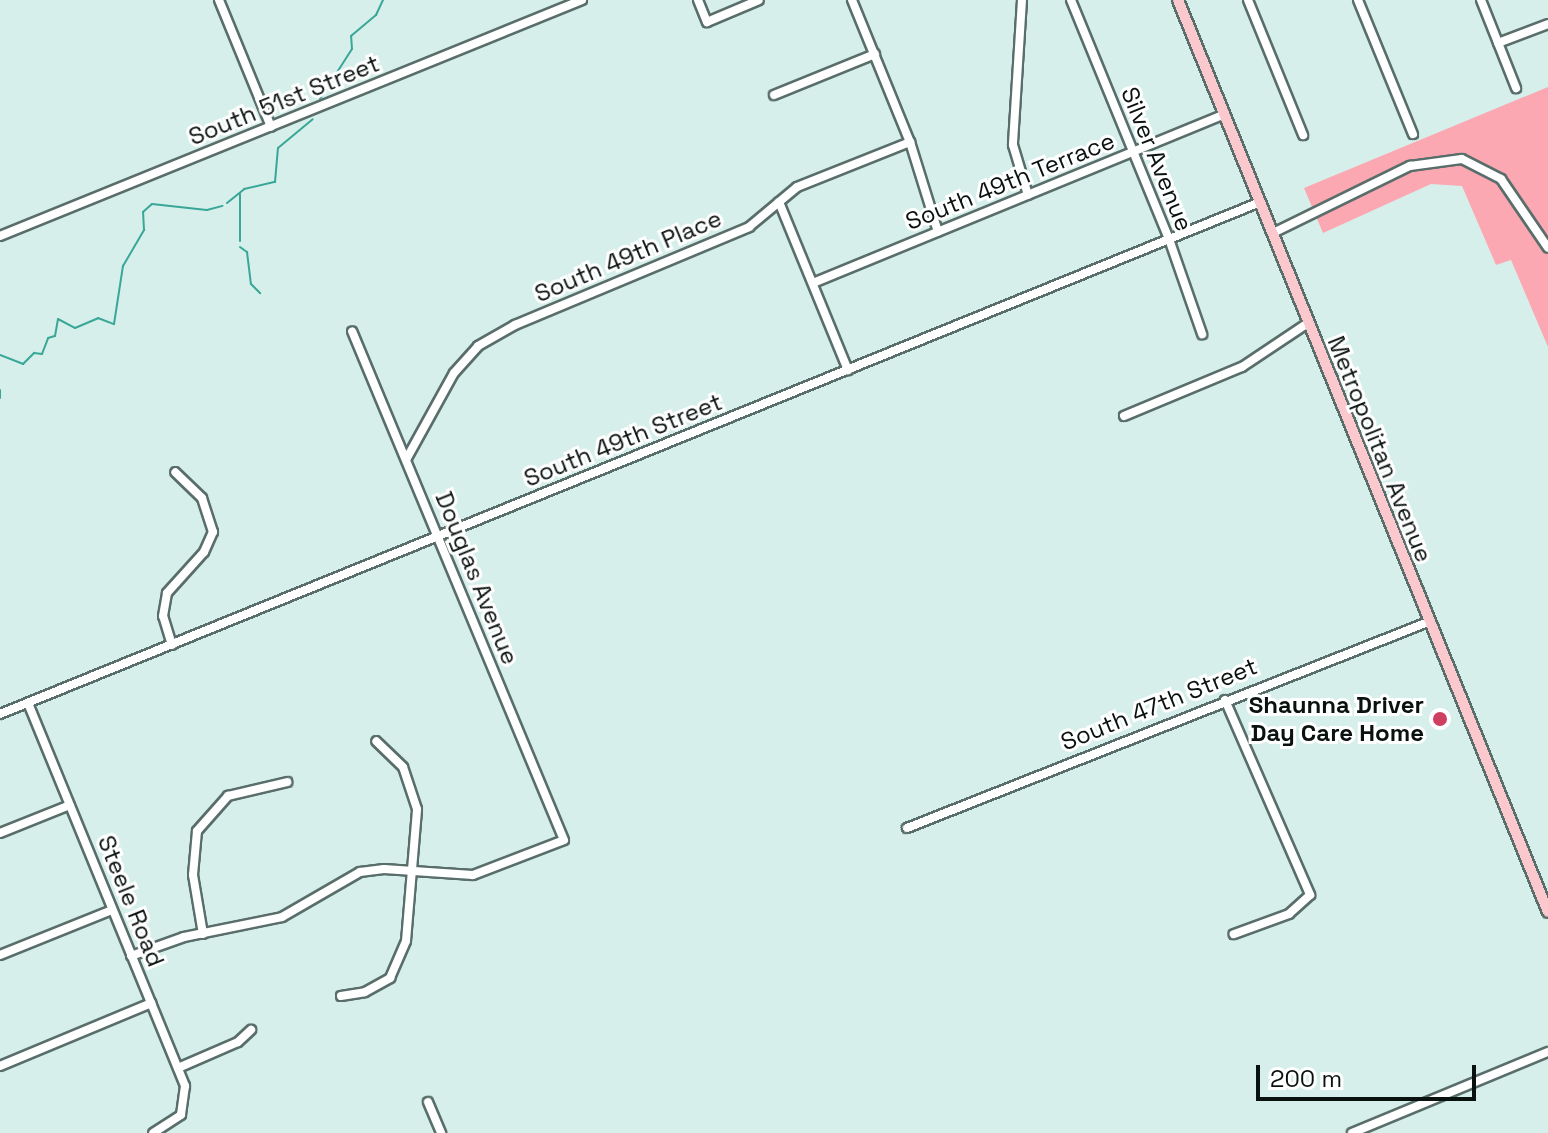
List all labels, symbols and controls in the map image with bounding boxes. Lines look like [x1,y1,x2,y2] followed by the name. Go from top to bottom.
[184,49,384,151] street label: South 51st Street
[1115,83,1199,235] street label: Silver Avenue
[901,126,1119,236] street label: South 49th Terrace
[530,204,726,308] street label: South 49th Place
[1321,332,1439,566] street label: Metropolitan Avenue
[520,387,726,493] street label: South 49th Street
[429,487,525,669] street label: Douglas Avenue
[1057,651,1261,757] street label: South 47th Street
[1249,691,1424,747] place label: Shaunna Driver Day Care Home
[1431,710,1449,728] marker: Shaunna Driver Day Care Home
[92,831,170,971] street label: Steele Road
[1260,1049,1480,1099] scale bar
[1270,1063,1342,1094] text: 200 m

